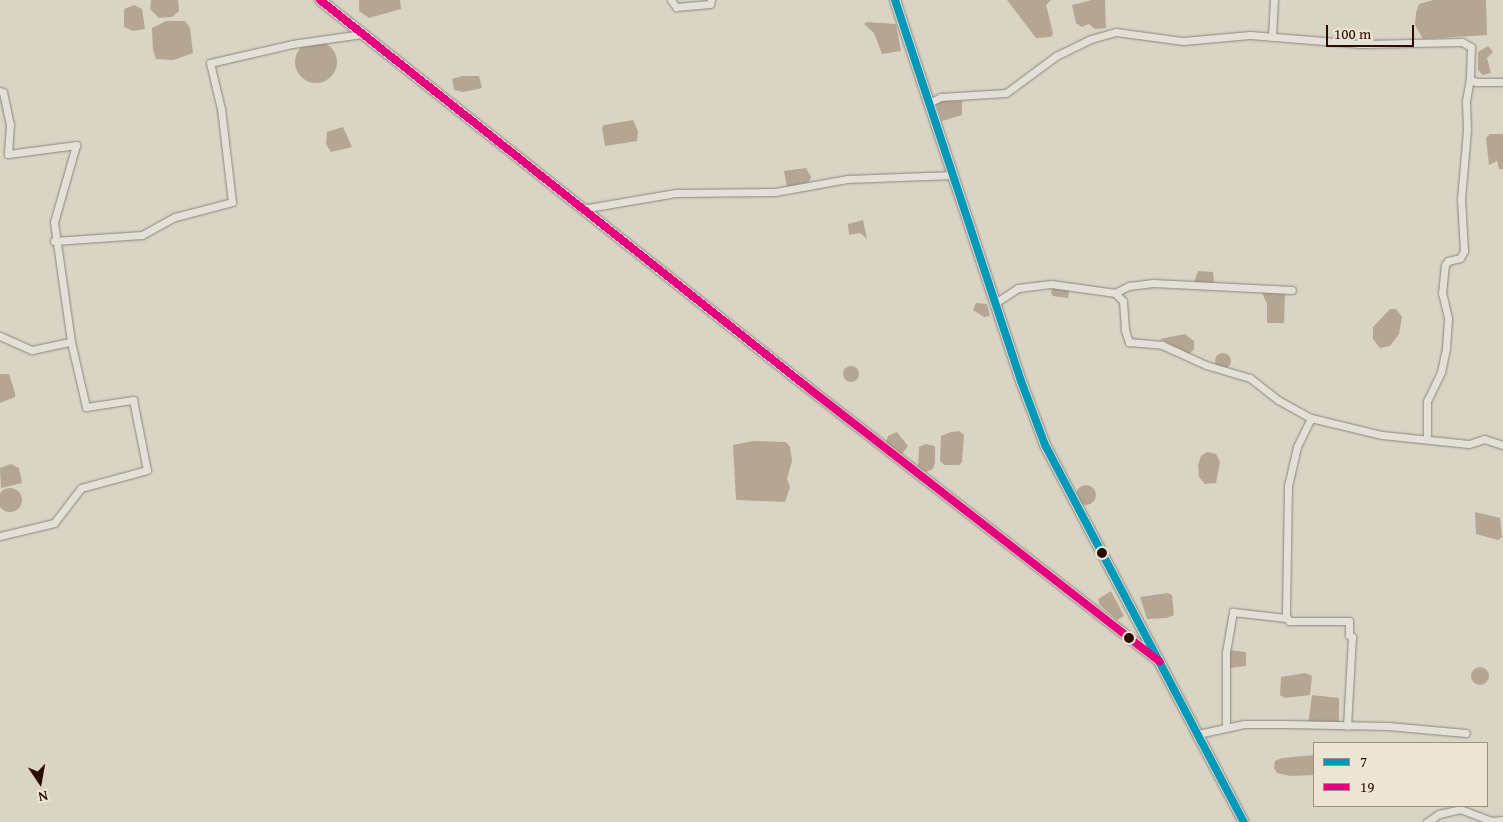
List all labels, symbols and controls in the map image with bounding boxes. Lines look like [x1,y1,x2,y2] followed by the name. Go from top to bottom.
[1328,15,1416,47] scale bar
[1334,23,1371,44] text: 100 m
[1097,548,1107,558] unlabelled marker
[1124,633,1134,643] unlabelled marker
[1313,742,1488,807] legend
[1360,751,1367,772] text: 7
[15,757,65,807] north arrow
[1360,776,1374,797] text: 19
[36,786,50,807] text: N

